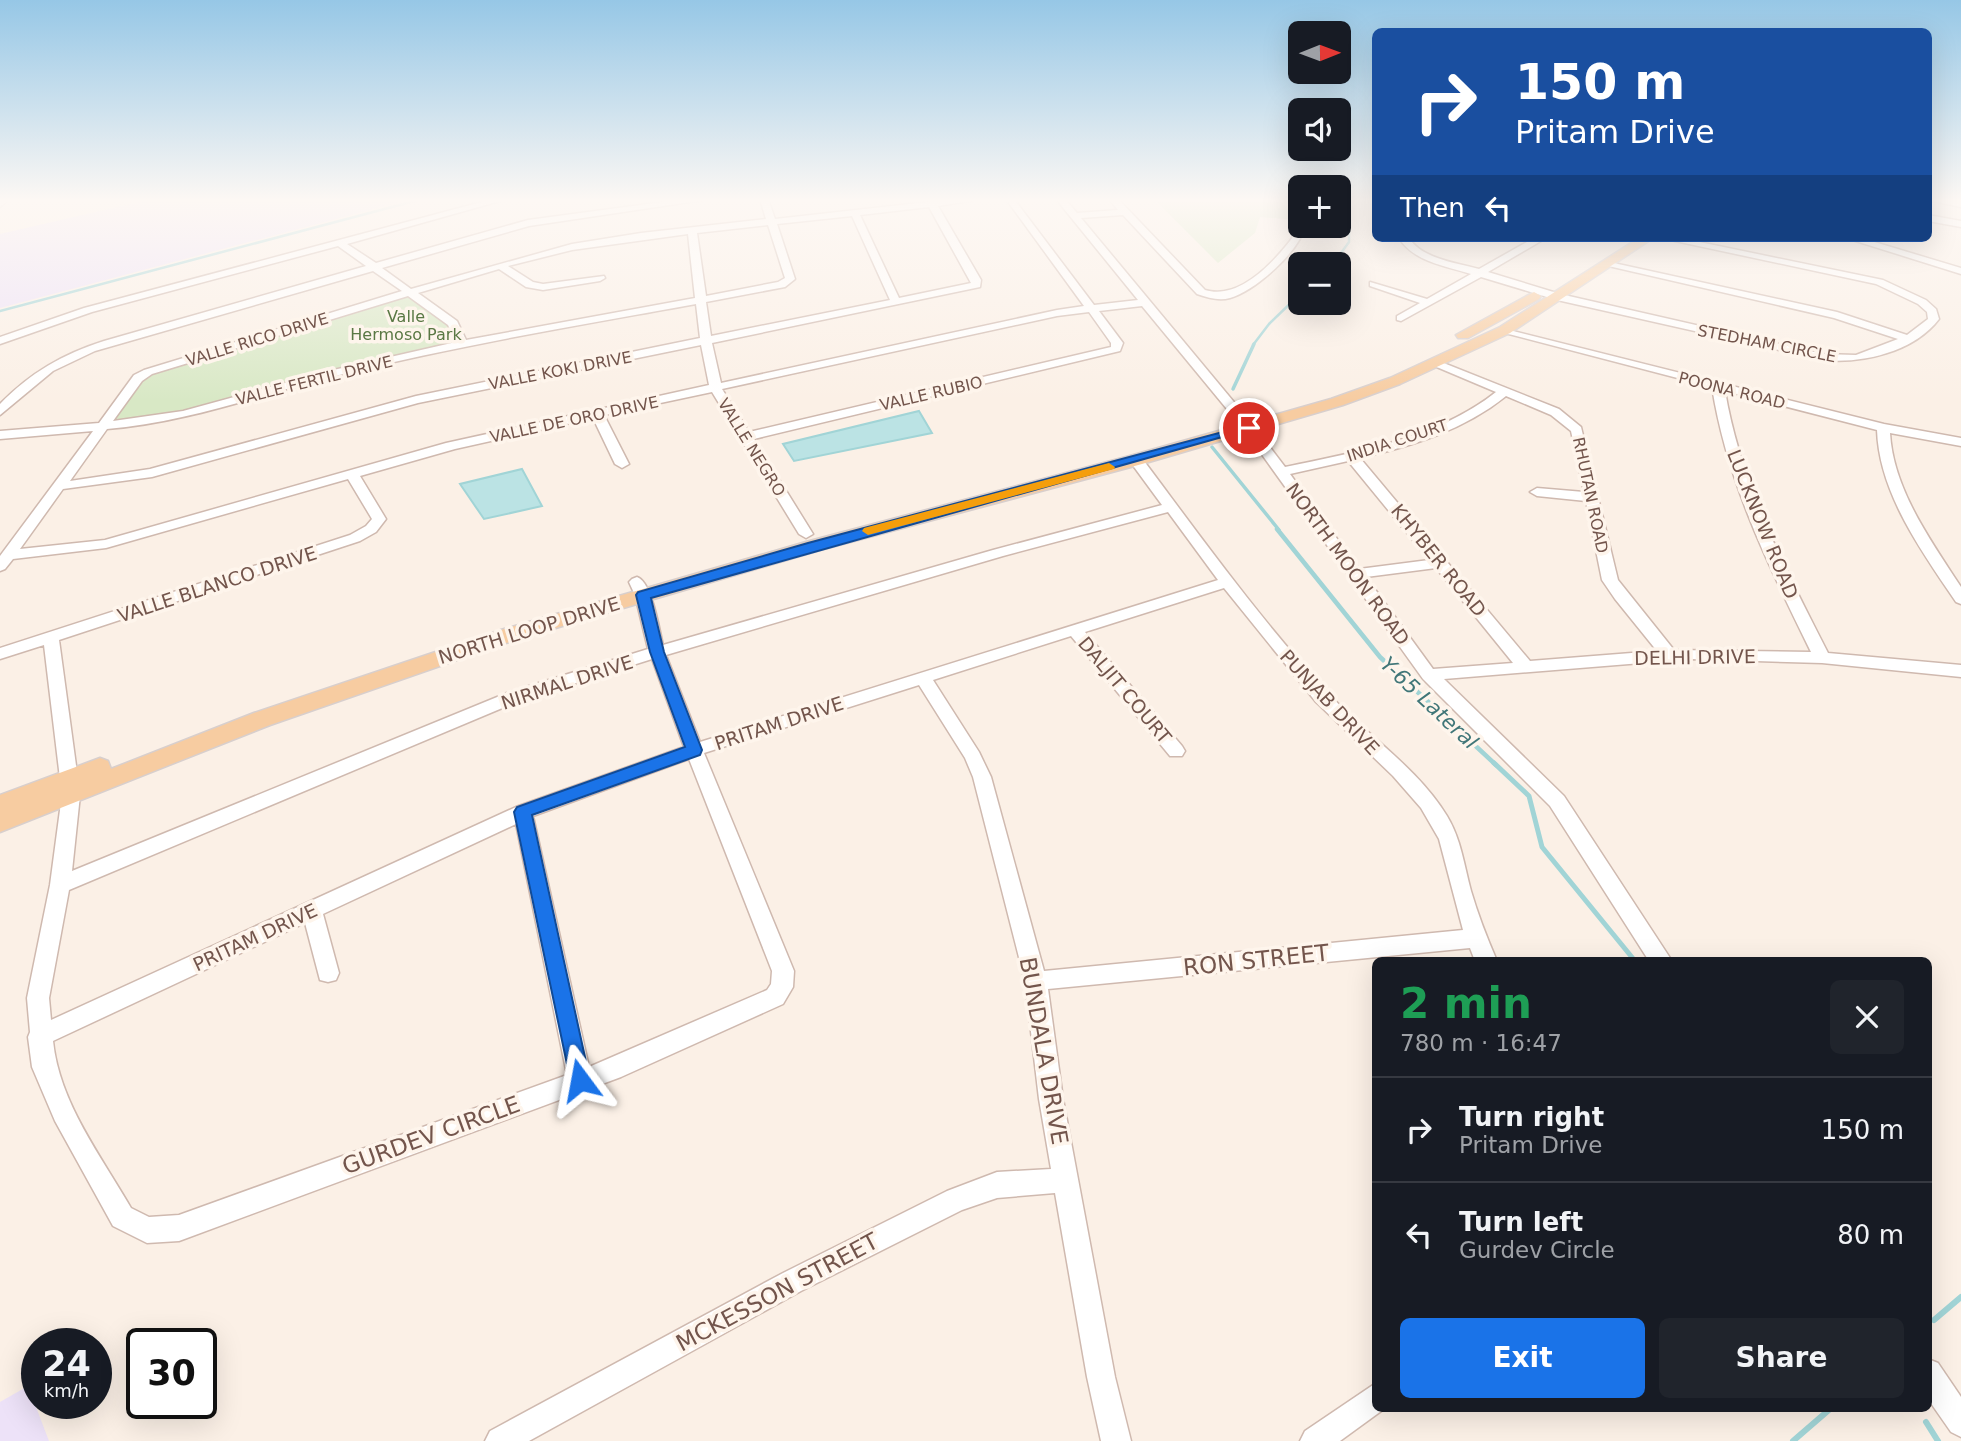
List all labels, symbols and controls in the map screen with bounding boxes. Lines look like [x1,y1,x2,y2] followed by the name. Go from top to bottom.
[1288,21,1351,84] north arrow
[1288,21,1351,315] map controls
[1515,54,1685,111] text: 150 m
[1400,56,1491,147] icon: right
[1288,98,1351,161] button: sound
[1515,113,1715,151] text: Pritam Drive
[1288,175,1351,238] button: +
[1479,189,1517,227] icon: left
[1400,193,1465,223] text: Then
[1288,252,1351,315] button: −
[350,307,462,344] park label: Valle Hermoso Park
[184,309,331,370] street label: VALLE RICO DRIVE
[1696,321,1838,366] street label: STEDHAM CIRCLE
[487,347,633,394] street label: VALLE KOKI DRIVE
[234,352,394,409] street label: VALLE FERTIL DRIVE
[1676,368,1787,413] street label: POONA ROAD
[878,372,984,415] street label: VALLE RUBIO
[488,392,660,447] street label: VALLE DE ORO DRIVE
[714,395,789,500] street label: VALLE NEGRO
[1219,398,1279,458] pin
[1230,409,1268,447] icon: arrive
[1344,415,1450,466] street label: INDIA COURT
[1569,435,1612,555] street label: RHUTAN ROAD
[1723,446,1803,602] street label: LUCKNOW ROAD
[1282,479,1414,649] street label: NORTH MOON ROAD
[1387,499,1491,621] street label: KHYBER ROAD
[115,541,319,627] street label: VALLE BLANCO DRIVE
[436,592,622,668] street label: NORTH LOOP DRIVE
[1074,632,1176,748] street label: DALJIT COURT
[1276,645,1384,759] street label: PUNJAB DRIVE
[1634,645,1756,669] street label: DELHI DRIVE
[498,650,636,714] street label: NIRMAL DRIVE
[1375,652,1483,754] water label: Y-65 Lateral
[712,692,846,754] street label: PRITAM DRIVE
[190,899,320,975] street label: PRITAM DRIVE
[1182,939,1331,981] street label: RON STREET
[1015,955,1073,1147] street label: BUNDALA DRIVE
[1400,979,1532,1028] text: 2 min
[1830,980,1904,1054] button: close
[1400,1030,1562,1056] text: 780 m · 16:47
[543,1043,617,1117] position arrow
[339,1091,523,1179] street label: GURDEV CIRCLE
[1459,1102,1604,1132] text: Turn right
[1400,1111,1438,1149] icon: right
[1821,1115,1904,1145] text: 150 m
[1459,1132,1602,1158] text: Pritam Drive
[1459,1207,1583,1237] text: Turn left
[1400,1216,1438,1254] icon: left
[1837,1220,1904,1250] text: 80 m
[672,1227,883,1356] street label: MCKESSON STREET
[1459,1237,1615,1263] text: Gurdev Circle
[1400,1318,1645,1398] button: Exit
[1659,1318,1904,1398] button: Share
[126,1328,217,1419] speed limit sign: 30
[42,1344,91,1384] text: 24
[44,1380,89,1401] text: km/h

